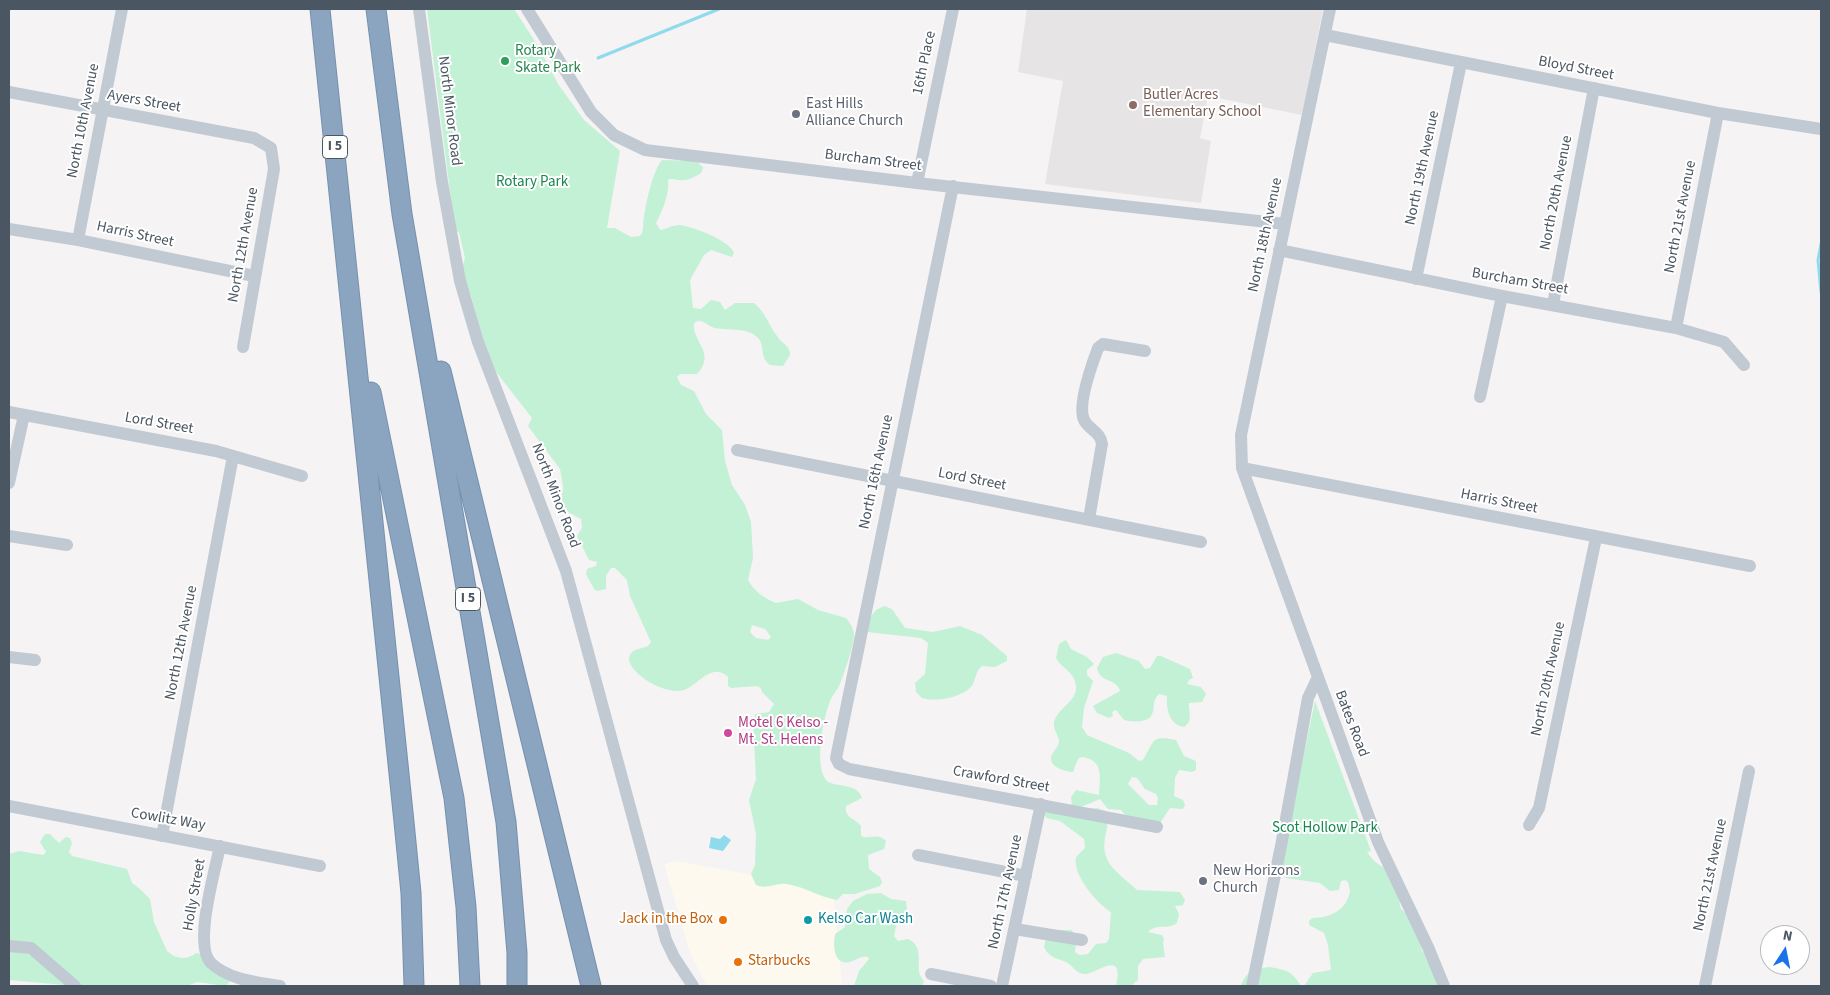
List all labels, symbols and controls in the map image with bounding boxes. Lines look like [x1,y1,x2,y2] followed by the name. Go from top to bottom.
[909,29,941,97] street label: 16th Place
[515,43,581,78] place label: Rotary Skate Park
[1537,53,1615,85] street label: Bloyd Street
[433,55,465,167] street label: North Minor Road
[499,55,511,67] marker: Rotary Skate Park
[64,62,104,180] street label: North 10th Avenue
[106,87,182,117] street label: Ayers Street
[1143,87,1261,122] place label: Butler Acres Elementary School
[806,96,903,131] place label: East Hills Alliance Church
[1127,99,1139,111] marker: Butler Acres Elementary School
[790,108,802,120] marker: East Hills Alliance Church
[1402,109,1444,227] street label: North 19th Avenue
[1537,134,1577,252] street label: North 20th Avenue
[322,136,348,158] road number: I 5
[823,146,923,176] street label: Burcham Street
[1661,159,1701,275] street label: North 21st Avenue
[496,174,568,192] park label: Rotary Park
[1245,176,1287,294] street label: North 18th Avenue
[225,186,263,304] street label: North 12th Avenue
[95,218,175,252] street label: Harris Street
[1470,265,1570,299] street label: Burcham Street
[123,409,195,439] street label: Lord Street
[856,413,898,531] street label: North 16th Avenue
[527,441,583,551] street label: North Minor Road
[936,465,1008,495] street label: Lord Street
[1459,486,1539,518] street label: Harris Street
[162,584,202,702] street label: North 12th Avenue
[456,588,480,610] road number: I 5
[1528,620,1570,738] street label: North 20th Avenue
[1330,688,1372,760] street label: Bates Road
[738,715,828,750] place label: Motel 6 Kelso - Mt. St. Helens
[722,727,734,739] marker: Motel 6 Kelso - Mt. St. Helens
[951,763,1051,797] street label: Crawford Street
[129,805,207,835] street label: Cowlitz Way
[1690,817,1732,933] street label: North 21st Avenue
[1272,820,1378,838] park label: Scot Hollow Park
[985,833,1027,951] street label: North 17th Avenue
[180,857,210,933] street label: Holly Street
[1213,863,1300,898] place label: New Horizons Church
[1197,875,1209,887] marker: New Horizons Church
[619,911,713,929] place label: Jack in the Box
[818,911,913,929] place label: Kelso Car Wash
[717,914,729,926] marker: Jack in the Box
[802,914,814,926] marker: Kelso Car Wash
[1760,925,1810,975] north arrow
[1781,926,1794,947] text: N
[748,953,810,971] place label: Starbucks
[732,956,744,968] marker: Starbucks

